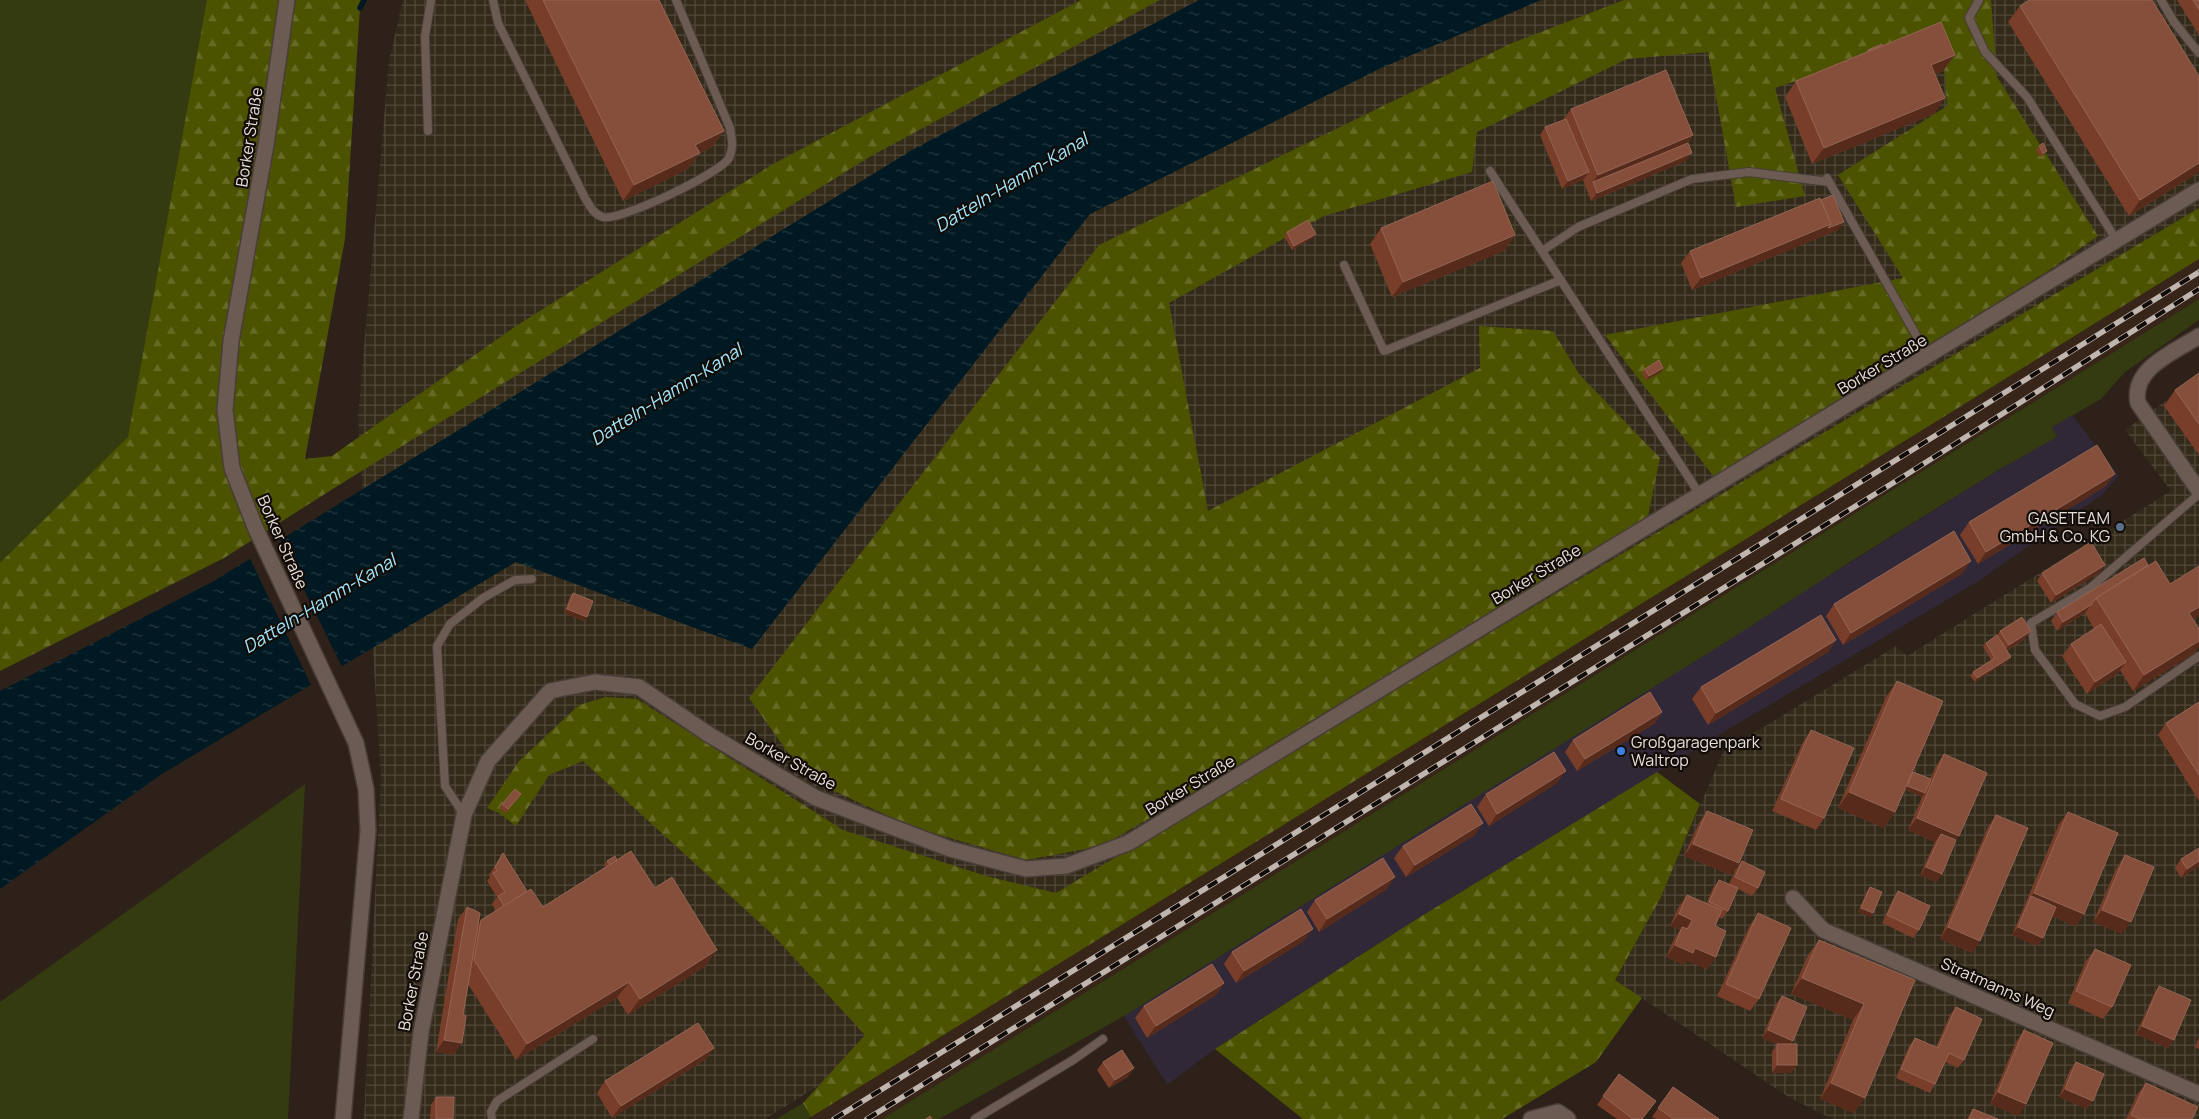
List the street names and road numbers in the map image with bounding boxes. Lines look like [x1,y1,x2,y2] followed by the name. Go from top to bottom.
[230,86,268,188] street label: Borker Straße
[1833,329,1931,399] street label: Borker Straße
[252,492,314,592] street label: Borker Straße
[1487,539,1585,609] street label: Borker Straße
[742,727,840,795] street label: Borker Straße
[1141,750,1239,820] street label: Borker Straße
[393,929,433,1033] street label: Borker Straße
[1937,952,2059,1022] street label: Stratmanns Weg

